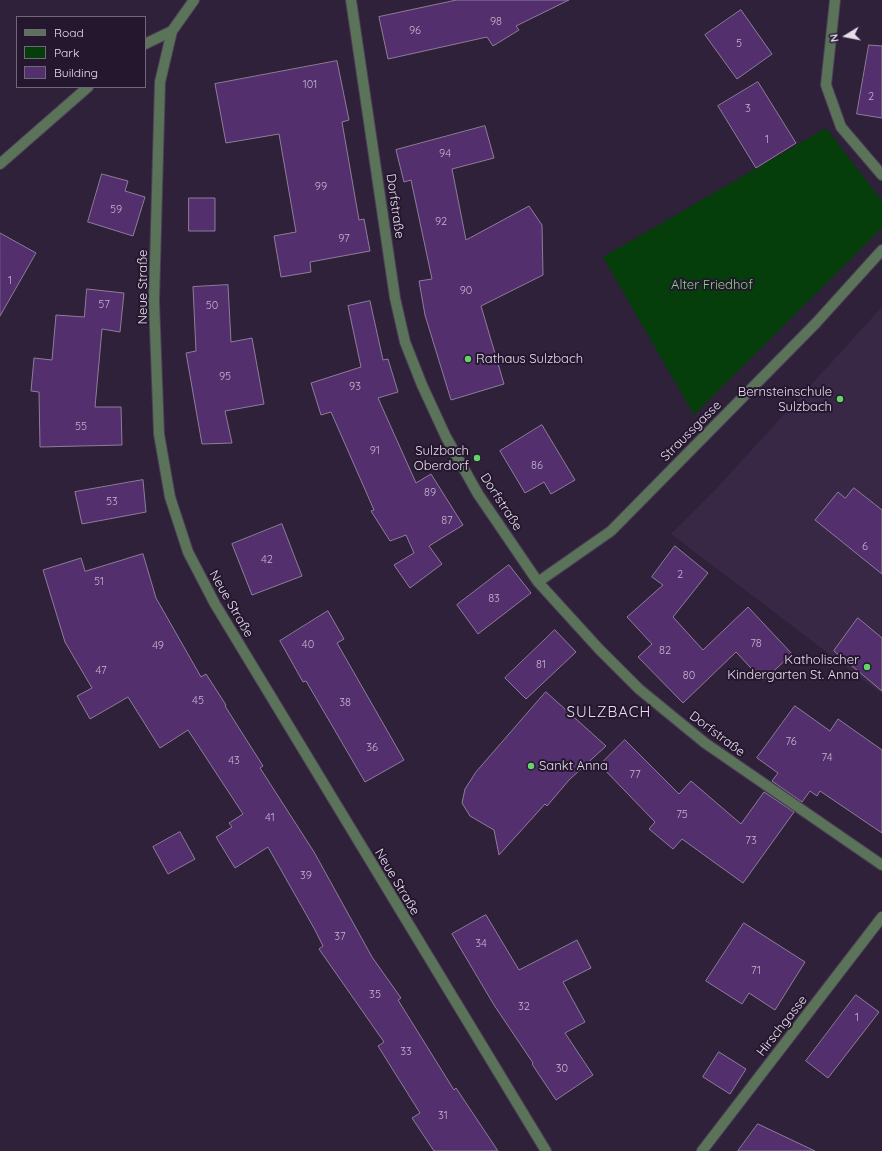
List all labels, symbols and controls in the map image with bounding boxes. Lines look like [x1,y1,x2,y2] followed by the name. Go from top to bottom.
[490,15,502,29] house number: 98
[16,16,146,88] legend
[826,16,866,56] north arrow
[409,24,421,38] house number: 96
[54,25,84,40] text: Road
[827,33,842,43] text: N
[736,37,742,51] house number: 5
[54,45,79,60] text: Park
[54,65,98,80] text: Building
[303,78,317,92] house number: 101
[868,90,874,104] house number: 2
[745,102,751,116] house number: 3
[765,133,769,147] house number: 1
[439,147,451,161] house number: 94
[383,173,407,239] street label: Dorfstraße
[315,180,327,194] house number: 99
[110,203,122,217] house number: 59
[435,215,447,229] house number: 92
[338,232,350,246] house number: 97
[135,250,151,324] street label: Neue Straße
[8,274,12,288] house number: 1
[671,277,753,293] park label: Alter Friedhof
[460,284,472,298] house number: 90
[98,298,110,312] house number: 57
[206,299,218,313] house number: 50
[476,351,583,367] place label: Rathaus Sulzbach
[463,354,473,364] marker: Rathaus Sulzbach
[219,370,231,384] house number: 95
[349,380,361,394] house number: 93
[738,384,832,415] place label: Bernsteinschule Sulzbach
[835,394,845,404] marker: Bernsteinschule Sulzbach
[657,397,725,465] street label: Straussgasse
[75,420,87,434] house number: 55
[414,443,469,474] place label: Sulzbach Oberdorf
[370,444,380,458] house number: 91
[472,453,482,463] marker: Sulzbach Oberdorf
[531,459,543,473] house number: 86
[477,470,525,534] street label: Dorfstraße
[424,486,436,500] house number: 89
[106,495,118,509] house number: 53
[441,514,453,528] house number: 87
[862,540,868,554] house number: 6
[261,553,273,567] house number: 42
[206,568,256,640] street label: Neue Straße
[677,568,683,582] house number: 2
[94,575,104,589] house number: 51
[488,592,500,606] house number: 83
[750,637,762,651] house number: 78
[302,638,314,652] house number: 40
[152,639,164,653] house number: 49
[659,644,671,658] house number: 82
[727,652,859,683] place label: Katholischer Kindergarten St. Anna
[536,658,546,672] house number: 81
[862,662,872,672] marker: Katholischer Kindergarten St. Anna
[95,664,107,678] house number: 47
[683,669,695,683] house number: 80
[192,694,204,708] house number: 45
[339,696,351,710] house number: 38
[567,703,651,721] district label: SULZBACH
[686,708,748,760] street label: Dorfstraße
[785,735,797,749] house number: 76
[366,741,378,755] house number: 36
[822,751,832,765] house number: 74
[228,754,240,768] house number: 43
[539,758,608,774] place label: Sankt Anna
[526,761,536,771] marker: Sankt Anna
[629,768,641,782] house number: 77
[676,808,688,822] house number: 75
[265,811,275,825] house number: 41
[745,834,757,848] house number: 73
[371,846,423,918] street label: Neue Straße
[300,869,312,883] house number: 39
[334,930,346,944] house number: 37
[475,937,487,951] house number: 34
[751,964,761,978] house number: 71
[369,988,381,1002] house number: 35
[753,993,811,1059] street label: Hirschgasse
[518,1000,530,1014] house number: 32
[855,1011,859,1025] house number: 1
[400,1045,412,1059] house number: 33
[556,1062,568,1076] house number: 30
[438,1109,448,1123] house number: 31

